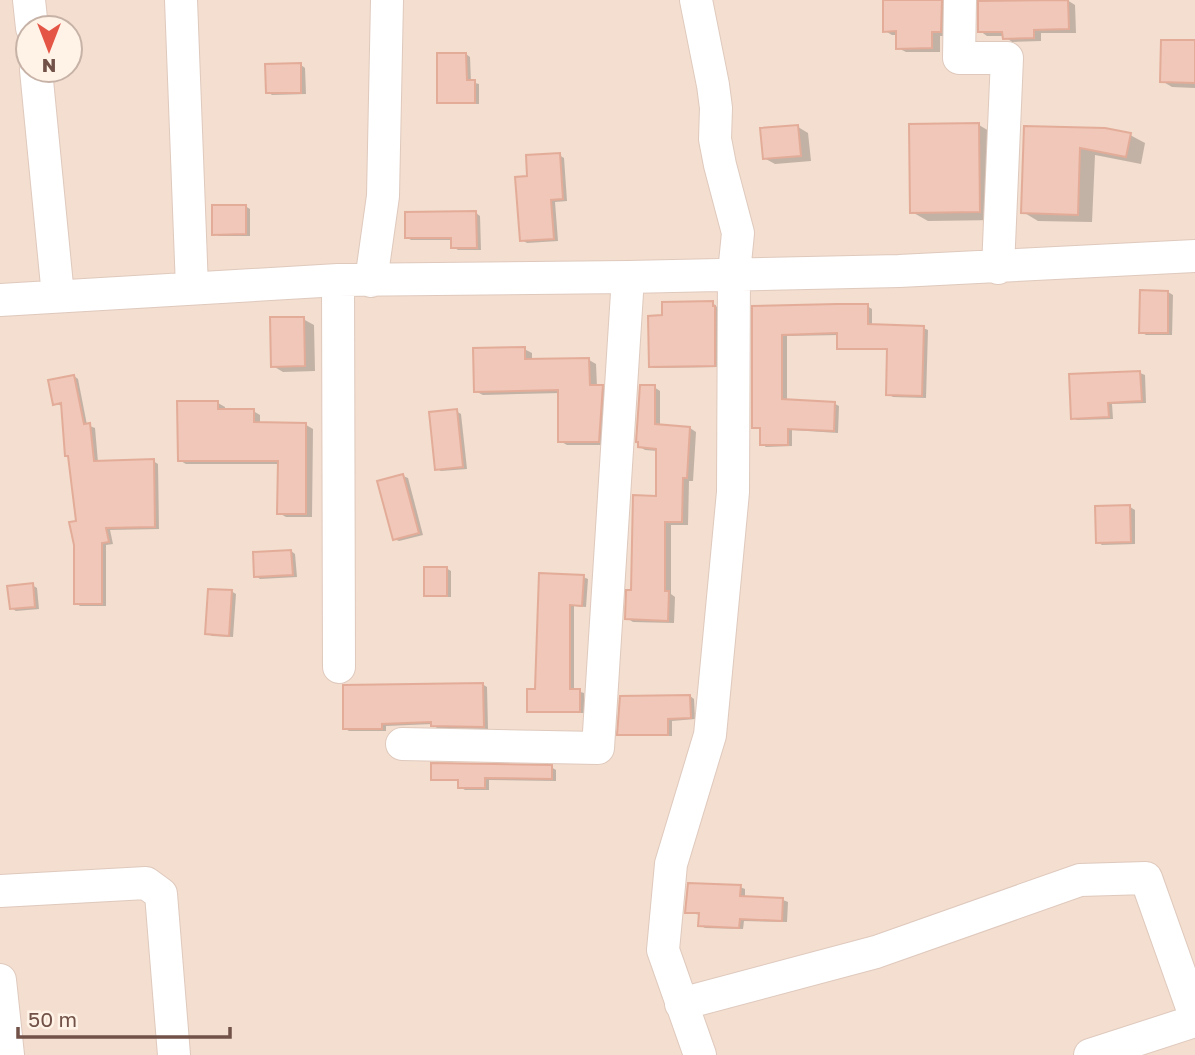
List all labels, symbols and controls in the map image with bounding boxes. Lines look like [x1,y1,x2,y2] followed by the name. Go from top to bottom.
[14,14,84,84] north arrow
[42,55,56,78] text: N
[18,996,229,1040] scale bar
[28,1006,77,1032] text: 50 m

